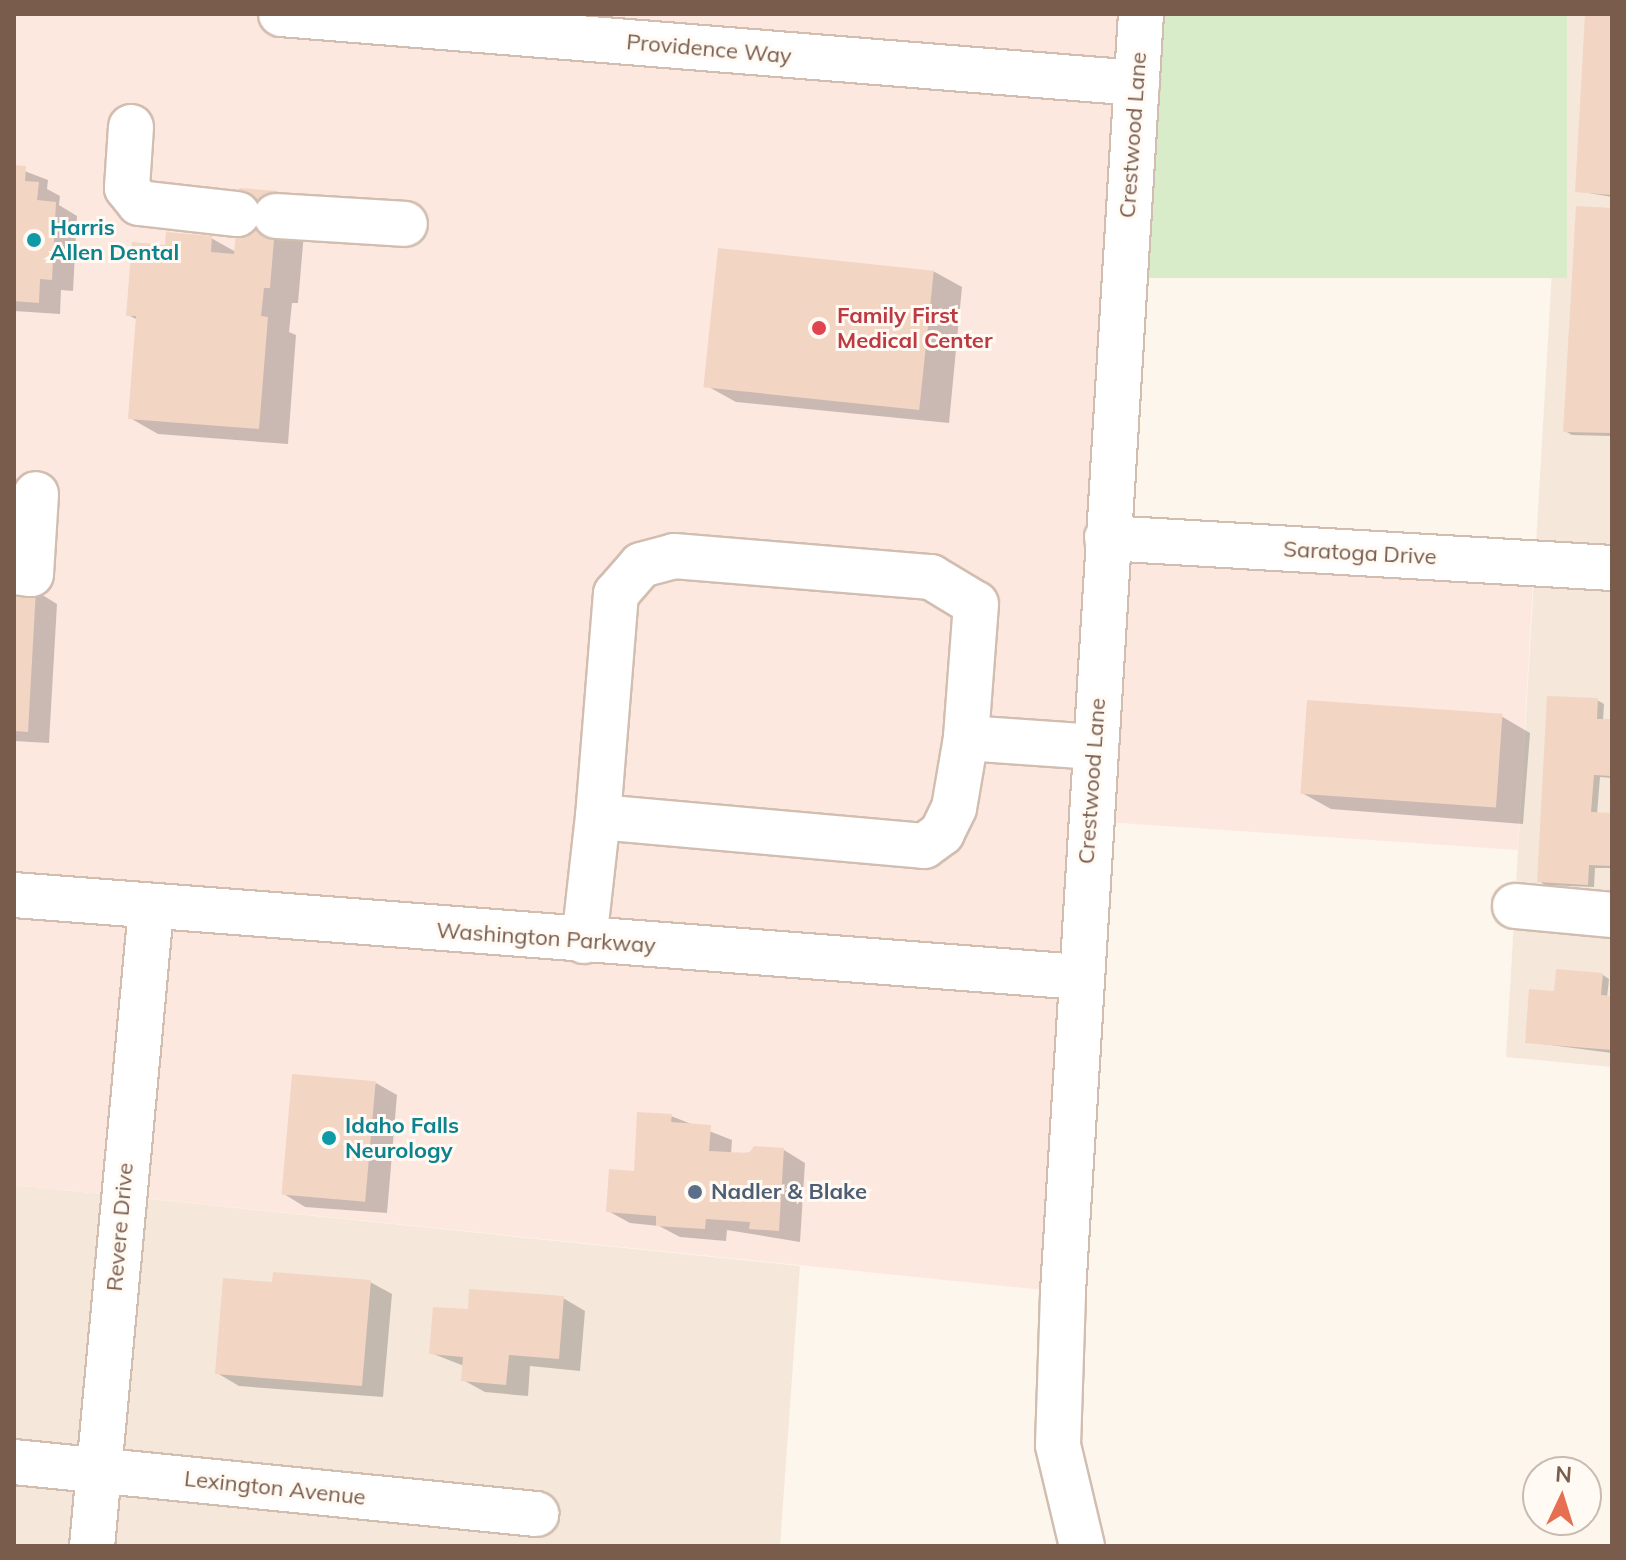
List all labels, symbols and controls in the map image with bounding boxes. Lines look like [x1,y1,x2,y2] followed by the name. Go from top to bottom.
[625,29,793,69] street label: Providence Way
[1114,51,1152,219] street label: Crestwood Lane
[50,214,179,266] place label: Harris Allen Dental
[25,231,43,249] marker: Harris Allen Dental
[837,302,993,354] place label: Family First Medical Center
[808,317,830,339] marker: Family First Medical Center
[1283,536,1437,570] street label: Saratoga Drive
[1073,697,1111,865] street label: Crestwood Lane
[435,917,657,959] street label: Washington Parkway
[345,1112,459,1164] place label: Idaho Falls Neurology
[320,1129,338,1147] marker: Idaho Falls Neurology
[101,1162,139,1292] street label: Revere Drive
[711,1179,867,1205] place label: Nadler & Blake
[686,1183,704,1201] marker: Nadler & Blake
[1522,1456,1602,1536] north arrow
[1554,1460,1573,1489] text: N
[183,1465,367,1511] street label: Lexington Avenue

